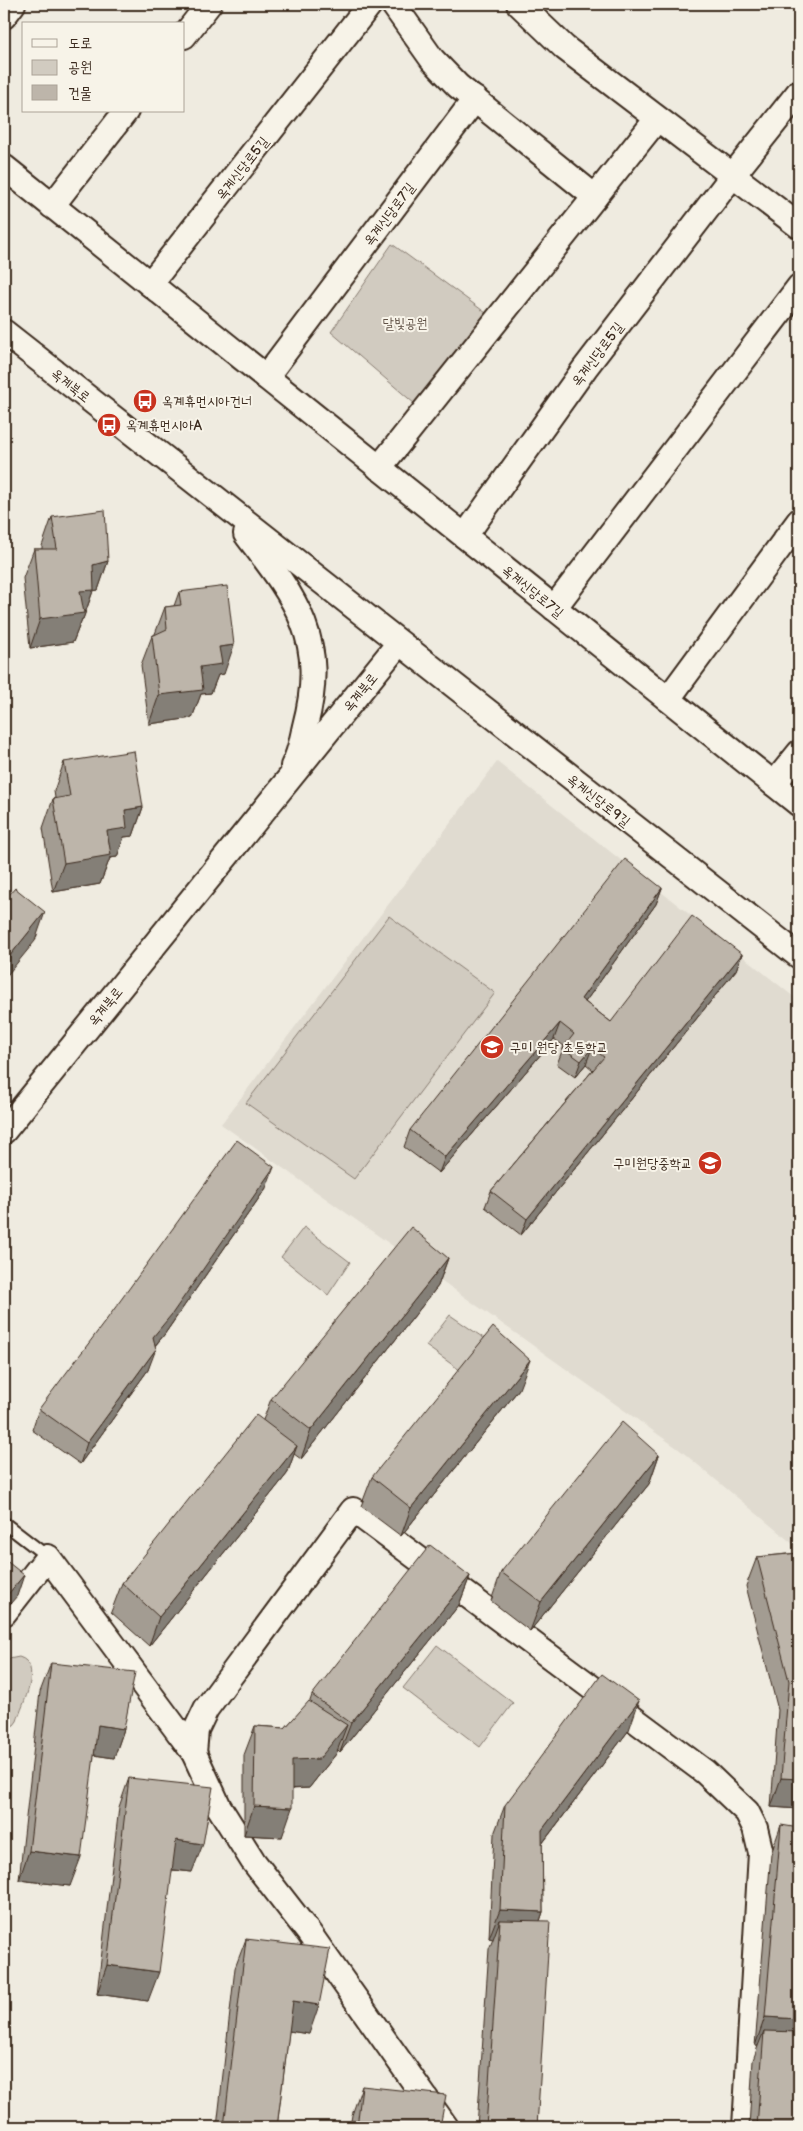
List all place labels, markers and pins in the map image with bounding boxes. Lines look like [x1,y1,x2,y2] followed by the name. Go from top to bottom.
[132,388,158,414] bus stop icon: 옥계휴먼시아건너
[162,393,252,410] place label: 옥계휴먼시아건너
[96,412,122,438] bus stop icon: 옥계휴먼시아A
[126,417,203,434] place label: 옥계휴먼시아A
[479,1034,505,1060] school or university icon: 구미 원당 초등학교
[510,1039,608,1056] place label: 구미 원당 초등학교
[697,1150,723,1176] school or university icon: 구미원당중학교
[613,1155,692,1172] place label: 구미원당중학교

